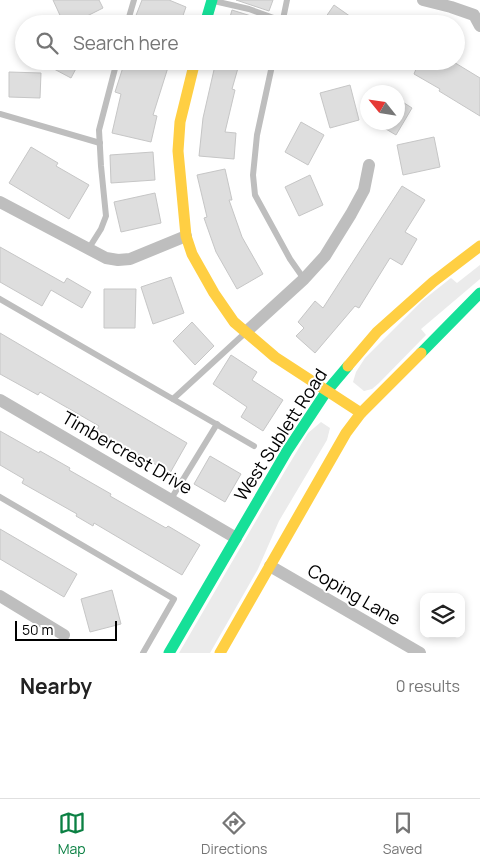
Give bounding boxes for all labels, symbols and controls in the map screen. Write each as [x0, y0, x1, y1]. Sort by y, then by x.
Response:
search box [15, 15, 465, 70]
icon: search [33, 29, 61, 57]
text: Search here [73, 30, 179, 56]
north arrow [360, 85, 405, 130]
street label: West Sublett Road [228, 364, 332, 505]
street label: Timbercrest Drive [58, 405, 197, 499]
street label: Coping Lane [304, 558, 405, 630]
map controls [420, 593, 465, 638]
button: layers [420, 593, 465, 638]
scale bar [15, 618, 118, 641]
text: 50 m [22, 620, 53, 639]
text: Nearby [20, 672, 92, 700]
text: 0 results [396, 675, 460, 697]
tab: Map [58, 809, 86, 858]
tab: Directions [201, 809, 267, 858]
tab: Saved [383, 809, 422, 858]

